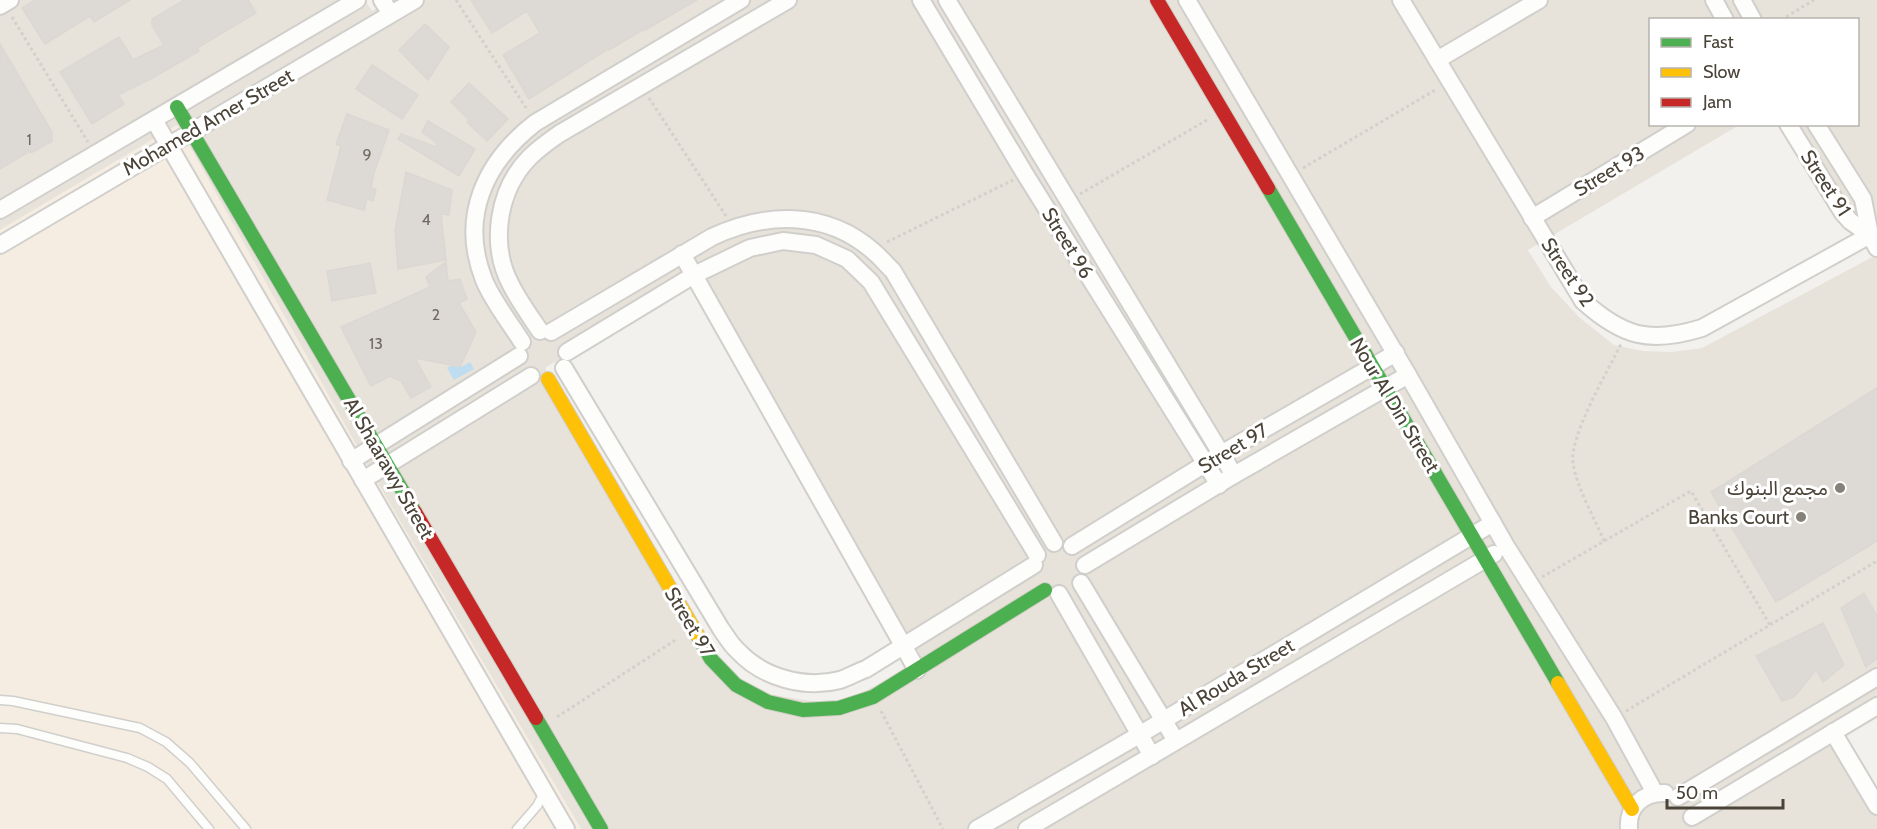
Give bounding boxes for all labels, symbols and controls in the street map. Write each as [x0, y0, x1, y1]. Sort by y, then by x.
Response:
legend [1649, 18, 1859, 126]
text: Fast [1703, 31, 1734, 53]
text: Slow [1703, 61, 1740, 83]
street label: Mohamed Amer Street [118, 63, 298, 181]
text: Jam [1702, 91, 1732, 113]
house number: 1 [26, 130, 32, 149]
street label: Street 93 [1569, 141, 1649, 201]
house number: 9 [362, 145, 372, 164]
street label: Street 91 [1796, 146, 1856, 220]
street label: Street 96 [1037, 203, 1099, 283]
house number: 4 [421, 210, 431, 229]
street label: Street 92 [1536, 233, 1600, 311]
house number: 2 [432, 305, 440, 324]
street label: Nour Al Din Street [1345, 333, 1445, 477]
house number: 13 [369, 334, 383, 353]
street label: Al Shaarawy Street [339, 393, 439, 543]
street label: Street 97 [1194, 418, 1272, 478]
place label: مجمع البنوك [1727, 476, 1828, 503]
marker: مجمع البنوك [1833, 481, 1847, 495]
place label: Banks Court [1688, 505, 1789, 529]
marker: Banks Court [1794, 510, 1808, 524]
street label: Street 97 [660, 583, 720, 661]
street label: Al Rouda Street [1174, 633, 1299, 721]
scale bar [1667, 772, 1782, 810]
text: 50 m [1676, 782, 1718, 804]

